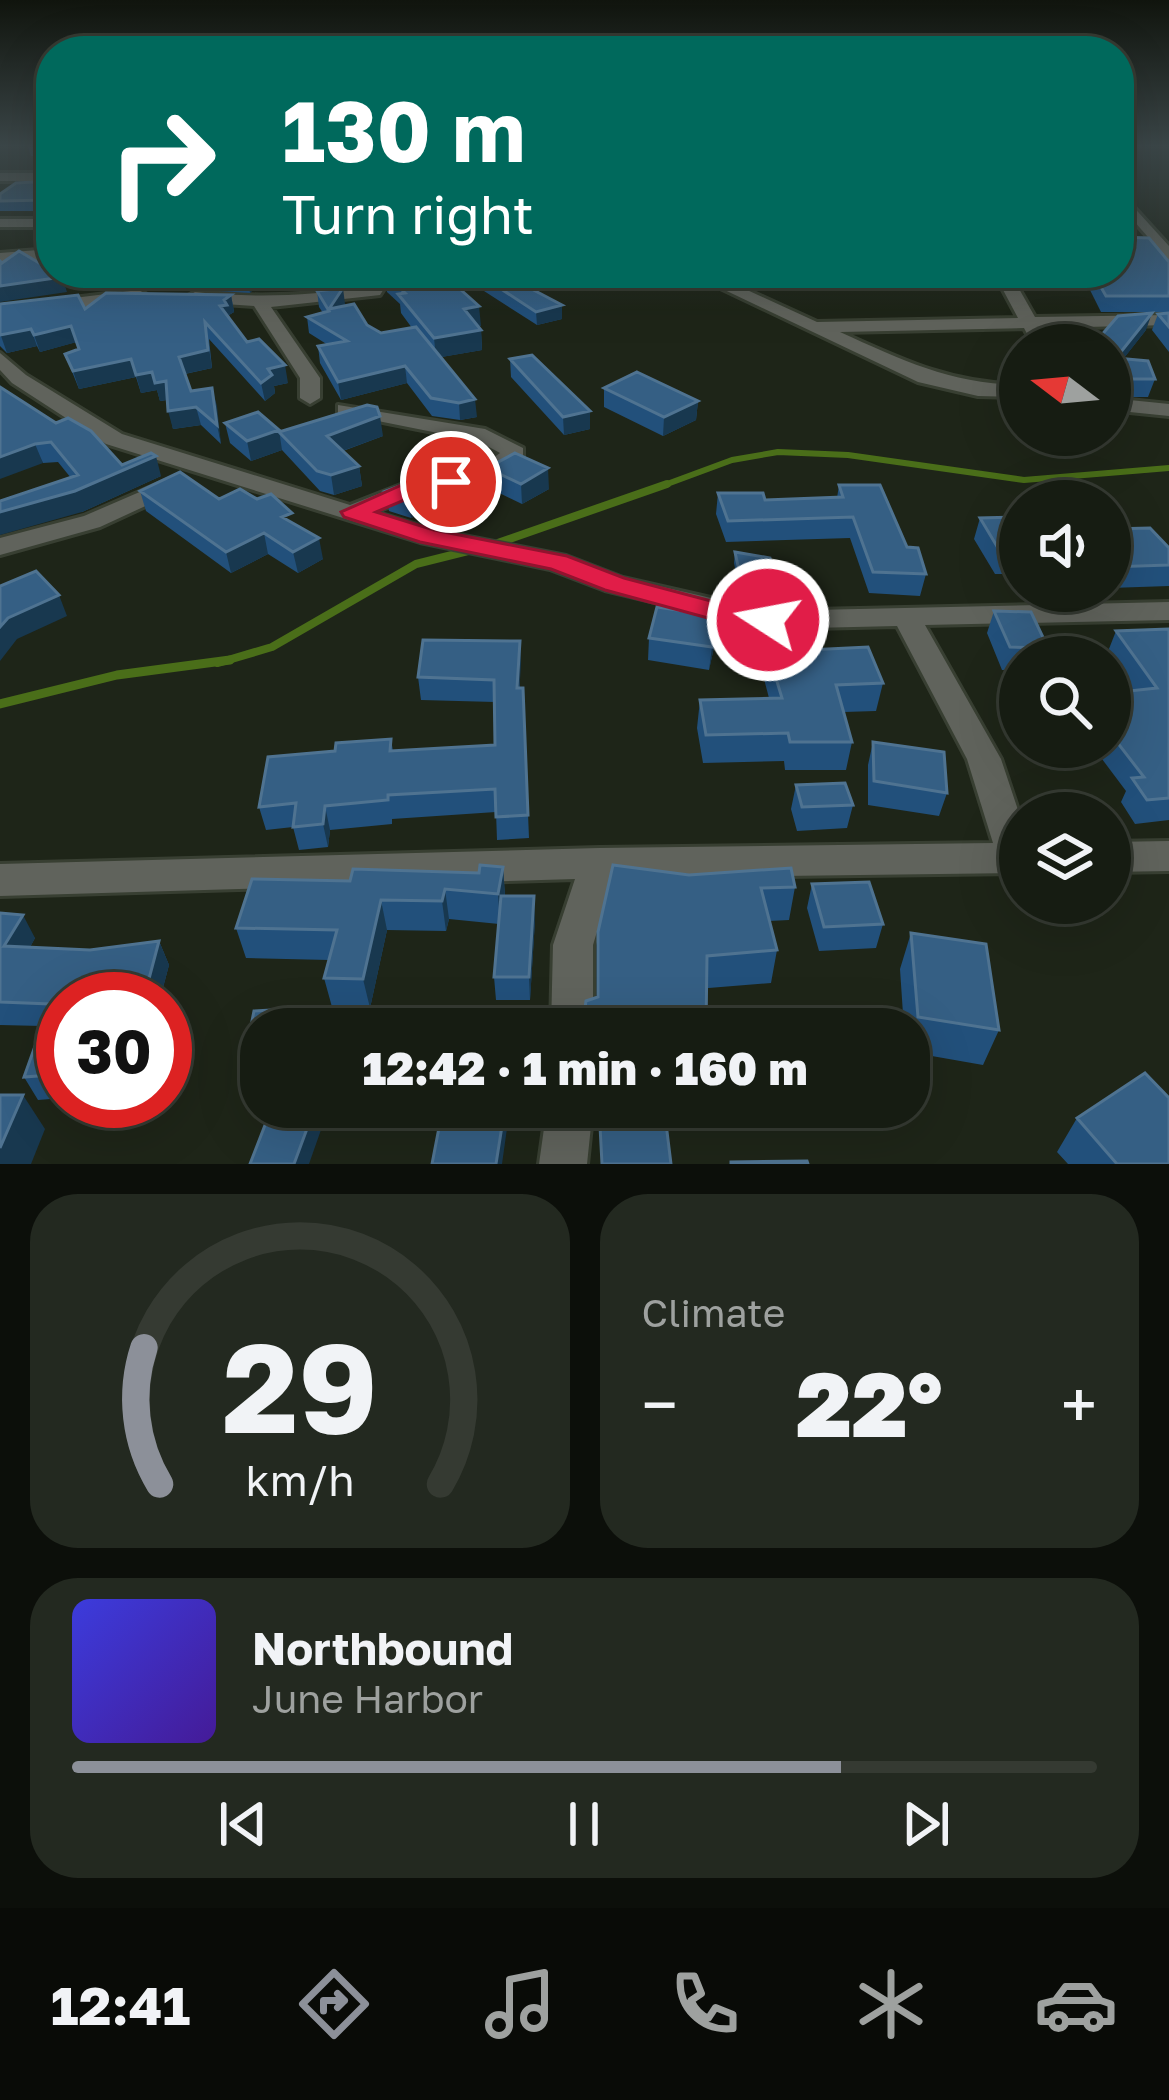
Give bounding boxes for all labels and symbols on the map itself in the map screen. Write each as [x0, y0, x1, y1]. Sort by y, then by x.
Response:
north arrow [999, 324, 1131, 456]
pin [400, 431, 502, 533]
position arrow [705, 557, 831, 683]
speed limit sign: 30 [36, 972, 192, 1128]

